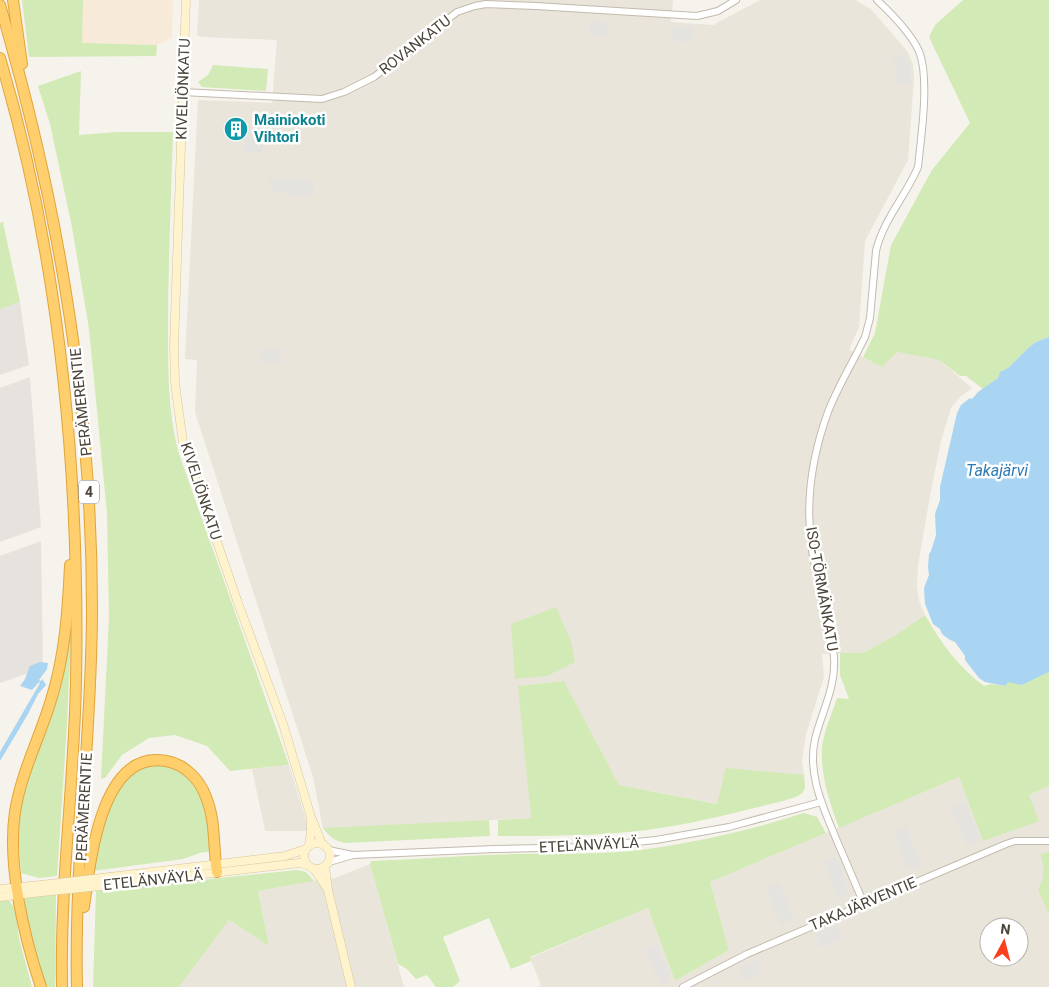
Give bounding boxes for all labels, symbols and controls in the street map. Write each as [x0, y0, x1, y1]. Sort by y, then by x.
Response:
street label: ROVANKATU [376, 11, 454, 79]
street label: KIVELIÖNKATU [172, 38, 194, 140]
place label: Mainiokoti Vihtori [254, 111, 326, 146]
building icon: Mainiokoti Vihtori [223, 116, 249, 142]
street label: PERÄMERENTIE [66, 347, 96, 457]
street label: KIVELIÖNKATU [177, 440, 225, 542]
water label: Takajärvi [966, 461, 1028, 480]
road number: 4 [79, 481, 99, 504]
street label: ISO-TÖRMÄNKATU [802, 525, 842, 653]
street label: PERÄMERENTIE [72, 752, 96, 862]
street label: ETELÄNVÄYLÄ [539, 833, 640, 857]
street label: ETELÄNVÄYLÄ [102, 866, 204, 894]
street label: TAKAJÄRVENTIE [807, 873, 920, 935]
north arrow [979, 917, 1029, 967]
text: N [1000, 921, 1011, 938]

